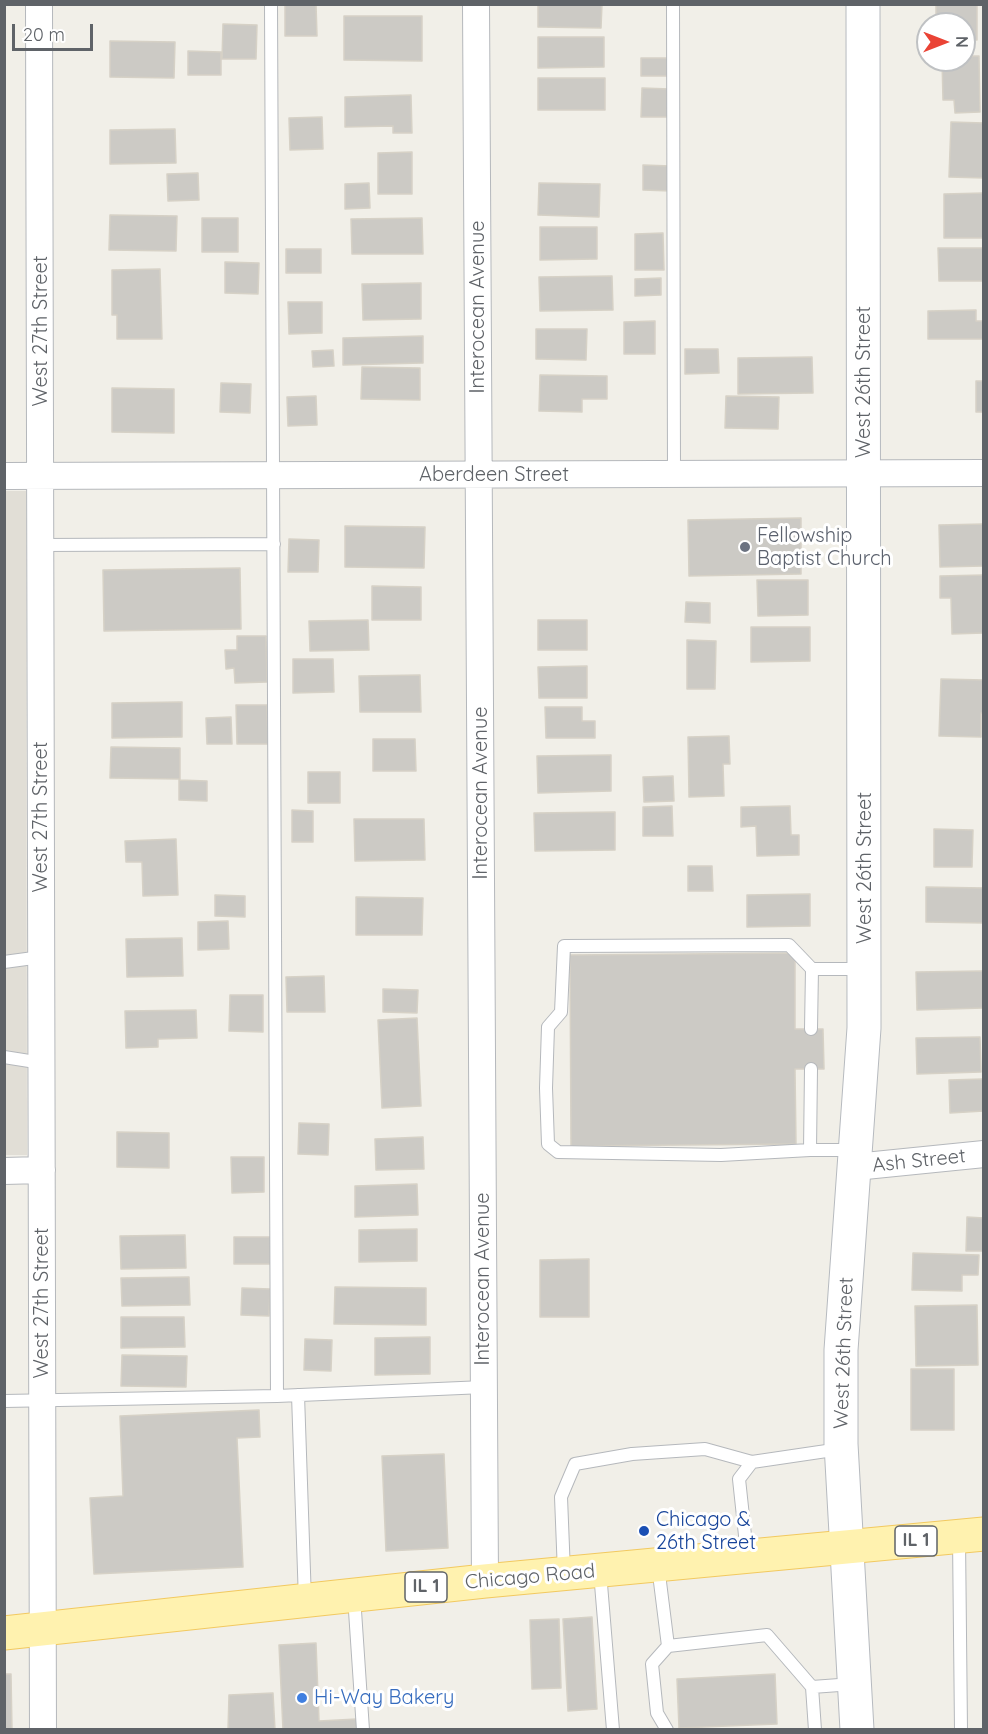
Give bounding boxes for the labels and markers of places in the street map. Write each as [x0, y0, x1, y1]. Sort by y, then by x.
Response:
place label: Fellowship Baptist Church [757, 524, 892, 571]
marker: Fellowship Baptist Church [738, 540, 752, 554]
place label: Chicago & 26th Street [656, 1508, 756, 1555]
marker: Chicago & 26th Street [637, 1524, 651, 1538]
place label: Hi-Way Bakery [314, 1686, 454, 1710]
marker: Hi-Way Bakery [295, 1691, 309, 1705]

